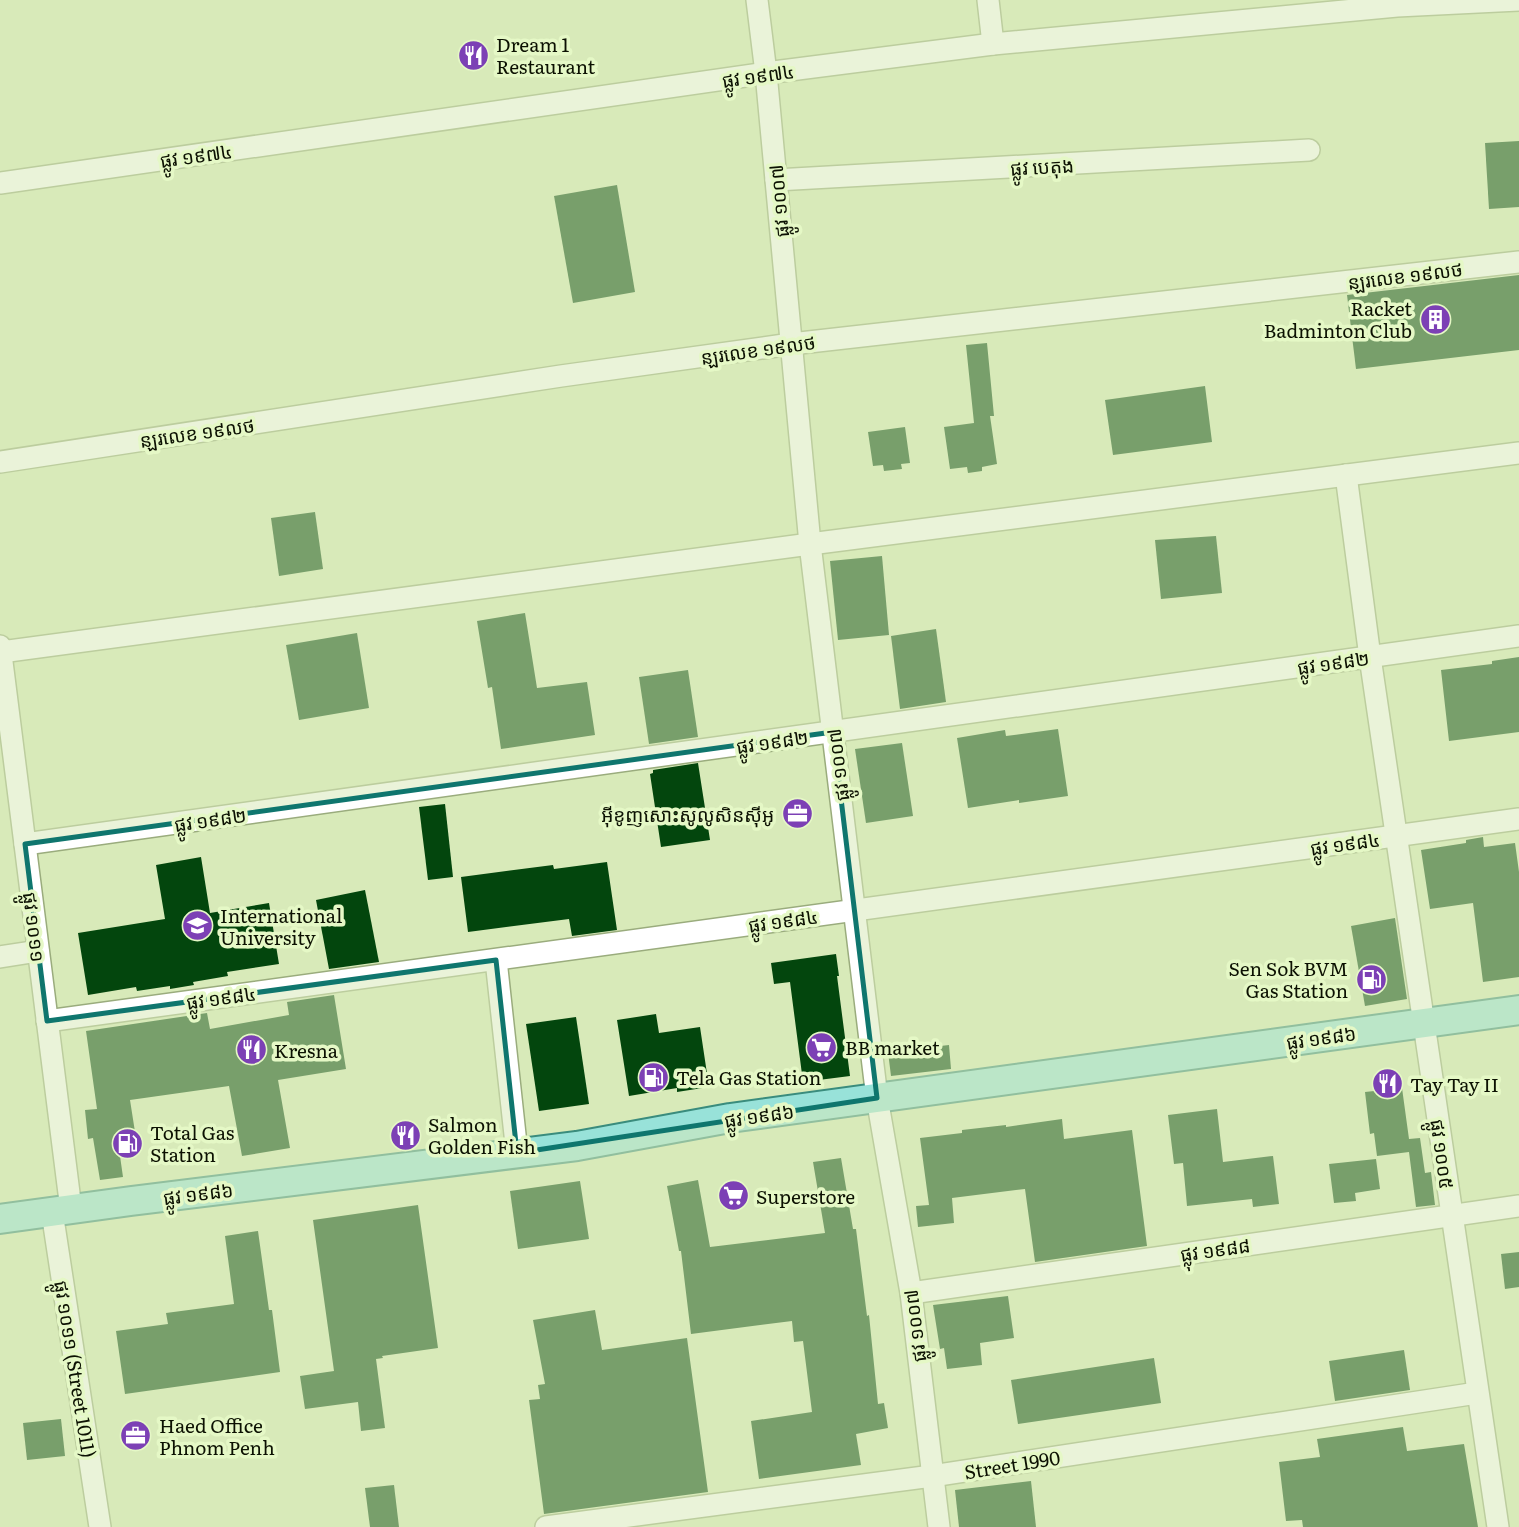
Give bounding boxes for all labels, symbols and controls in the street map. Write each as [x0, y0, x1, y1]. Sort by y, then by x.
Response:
place label: Dream 1 Restaurant [496, 30, 596, 80]
restaurant icon: Dream 1 Restaurant [456, 38, 490, 72]
street label: ផ្លូវ ១៩៧៤ [720, 56, 797, 99]
street label: ផ្លូវ ១៩៧៤ [158, 136, 235, 179]
street label: ផ្លូវ បេតុង [1009, 150, 1075, 186]
street label: ផ្លូវ ១០០៧ [761, 163, 800, 239]
street label: ន្ឡរលេខ ១៩លថ [1346, 254, 1464, 296]
place label: Racket Badminton Club [1264, 294, 1412, 344]
building icon: Racket Badminton Club [1418, 302, 1452, 336]
street label: ន្ឡរលេខ ១៩លថ [699, 327, 817, 371]
street label: ន្ឡរលេខ ១៩លថ [138, 410, 256, 454]
street label: ផ្លូវ ១៩៨២ [1295, 643, 1372, 685]
street label: ផ្លូវ ១៩៨២ [734, 722, 811, 764]
street label: ផ្លូវ ១០០៧ [819, 726, 860, 803]
office icon: អ៊ីខូញសោះសូលូសិនស៊ីអូ [780, 797, 814, 831]
street label: ផ្លូវ ១៩៨២ [172, 800, 249, 842]
place label: អ៊ីខូញសោះសូលូសិនស៊ីអូ [601, 800, 774, 828]
street label: ផ្លូវ ១៩៨៤ [1308, 824, 1382, 866]
street label: ផ្លូវ ១០១១ [12, 890, 53, 964]
place label: International University [220, 901, 342, 951]
street label: ផ្លូវ ១៩៨៤ [746, 901, 820, 943]
school or university icon: International University [180, 909, 214, 943]
place label: Sen Sok BVM Gas Station [1228, 954, 1348, 1004]
fuel station icon: Sen Sok BVM Gas Station [1354, 962, 1388, 996]
street label: ផ្លូវ ១៩៨៤ [184, 978, 258, 1020]
street label: ផ្លូវ ១៩៨៦ [1284, 1018, 1358, 1060]
supermarket icon: BB market [805, 1030, 839, 1064]
restaurant icon: Kresna [234, 1033, 268, 1067]
place label: BB market [845, 1033, 940, 1061]
place label: Kresna [274, 1036, 339, 1064]
fuel station icon: Tela Gas Station [636, 1060, 670, 1094]
place label: Tela Gas Station [676, 1063, 821, 1091]
restaurant icon: Tay Tay II [1370, 1067, 1404, 1101]
place label: Tay Tay II [1410, 1070, 1499, 1098]
street label: ផ្លូវ ១៩៨៦ [722, 1096, 796, 1138]
place label: Salmon Golden Fish [428, 1110, 536, 1160]
street label: ផ្លូវ ១០០៥ [1420, 1117, 1462, 1191]
place label: Total Gas Station [150, 1118, 235, 1168]
restaurant icon: Salmon Golden Fish [388, 1118, 422, 1152]
fuel station icon: Total Gas Station [110, 1126, 144, 1160]
street label: ផ្លូវ ១៩៨៦ [161, 1175, 235, 1216]
supermarket icon: Superstore [716, 1179, 750, 1213]
place label: Superstore [756, 1182, 855, 1210]
street label: ផ្លុវ ១៩៨៨ [1178, 1230, 1253, 1273]
street label: ផ្លូវ ១០១១ (Street 1011) [44, 1278, 104, 1460]
street label: ផ្លូវ ១០០៧ [896, 1287, 937, 1364]
place label: Haed Office Phnom Penh [159, 1411, 275, 1461]
office icon: Haed Office Phnom Penh [119, 1419, 153, 1453]
street label: Street 1990 [962, 1443, 1062, 1485]

